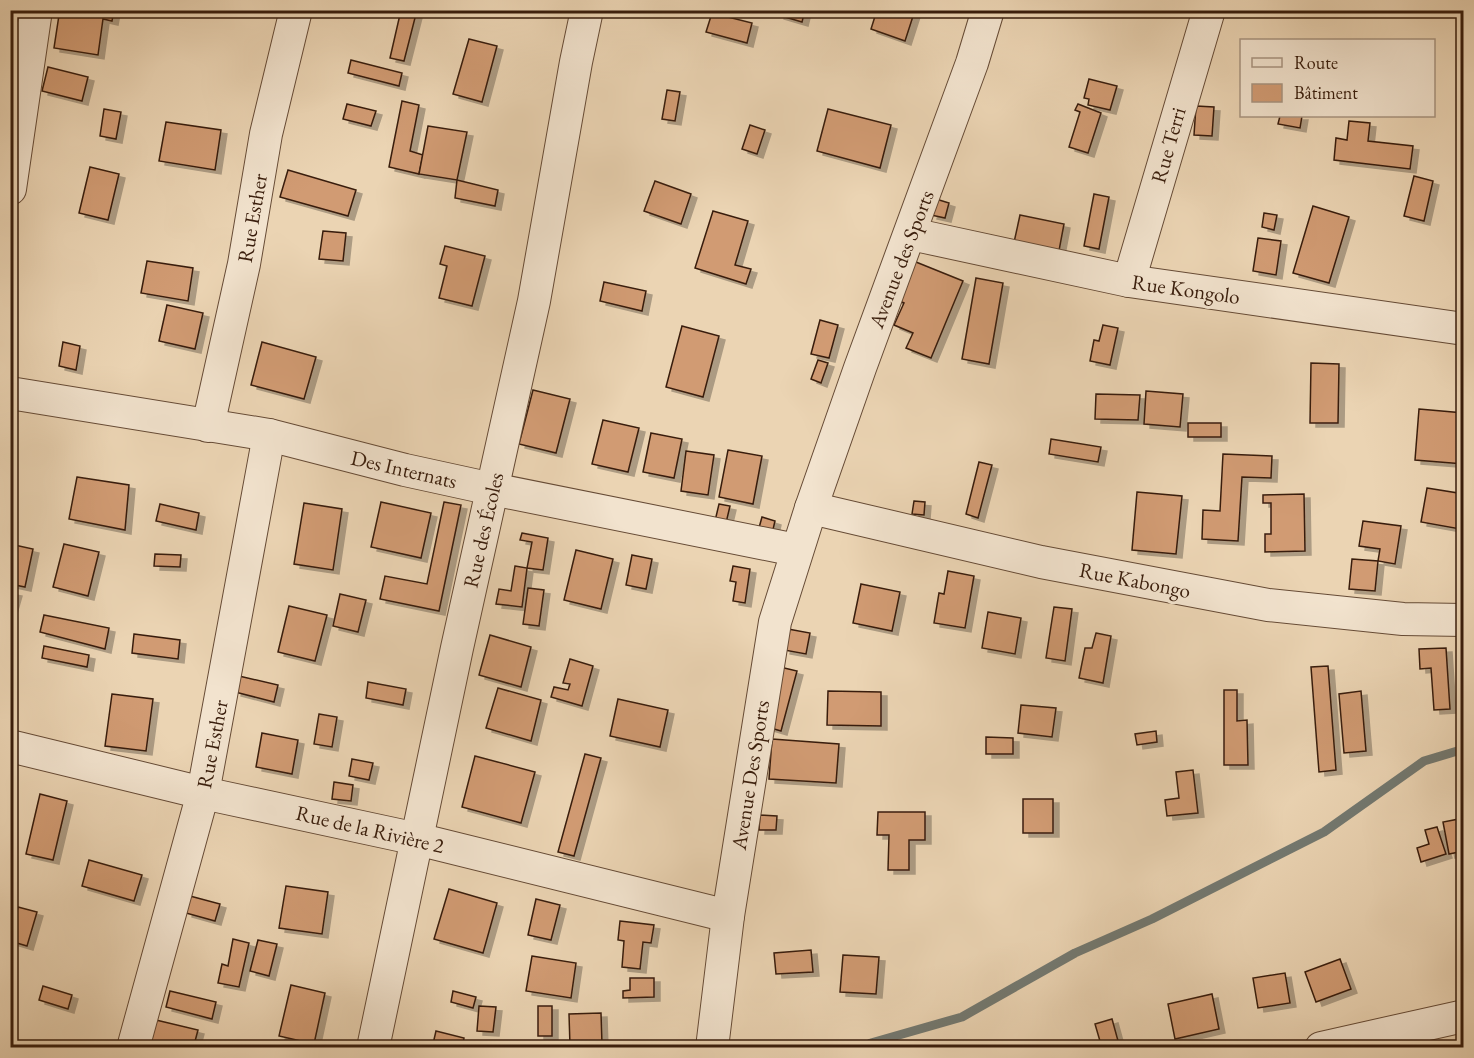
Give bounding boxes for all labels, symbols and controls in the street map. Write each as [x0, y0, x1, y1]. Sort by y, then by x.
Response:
legend [1240, 39, 1435, 117]
text: Route [1294, 51, 1338, 74]
text: Bâtiment [1294, 81, 1358, 104]
street label: Rue Terri [1144, 104, 1192, 186]
street label: Rue Esther [231, 172, 273, 264]
street label: Avenue des Sports [862, 186, 940, 333]
street label: Rue Kongolo [1130, 268, 1242, 310]
street label: Des Internats [348, 444, 460, 494]
street label: Rue des Écoles [457, 469, 509, 590]
street label: Rue Kabongo [1077, 556, 1193, 604]
street label: Rue Esther [190, 697, 234, 791]
street label: Avenue Des Sports [725, 698, 775, 853]
street label: Rue de la Rivière 2 [293, 799, 447, 859]

